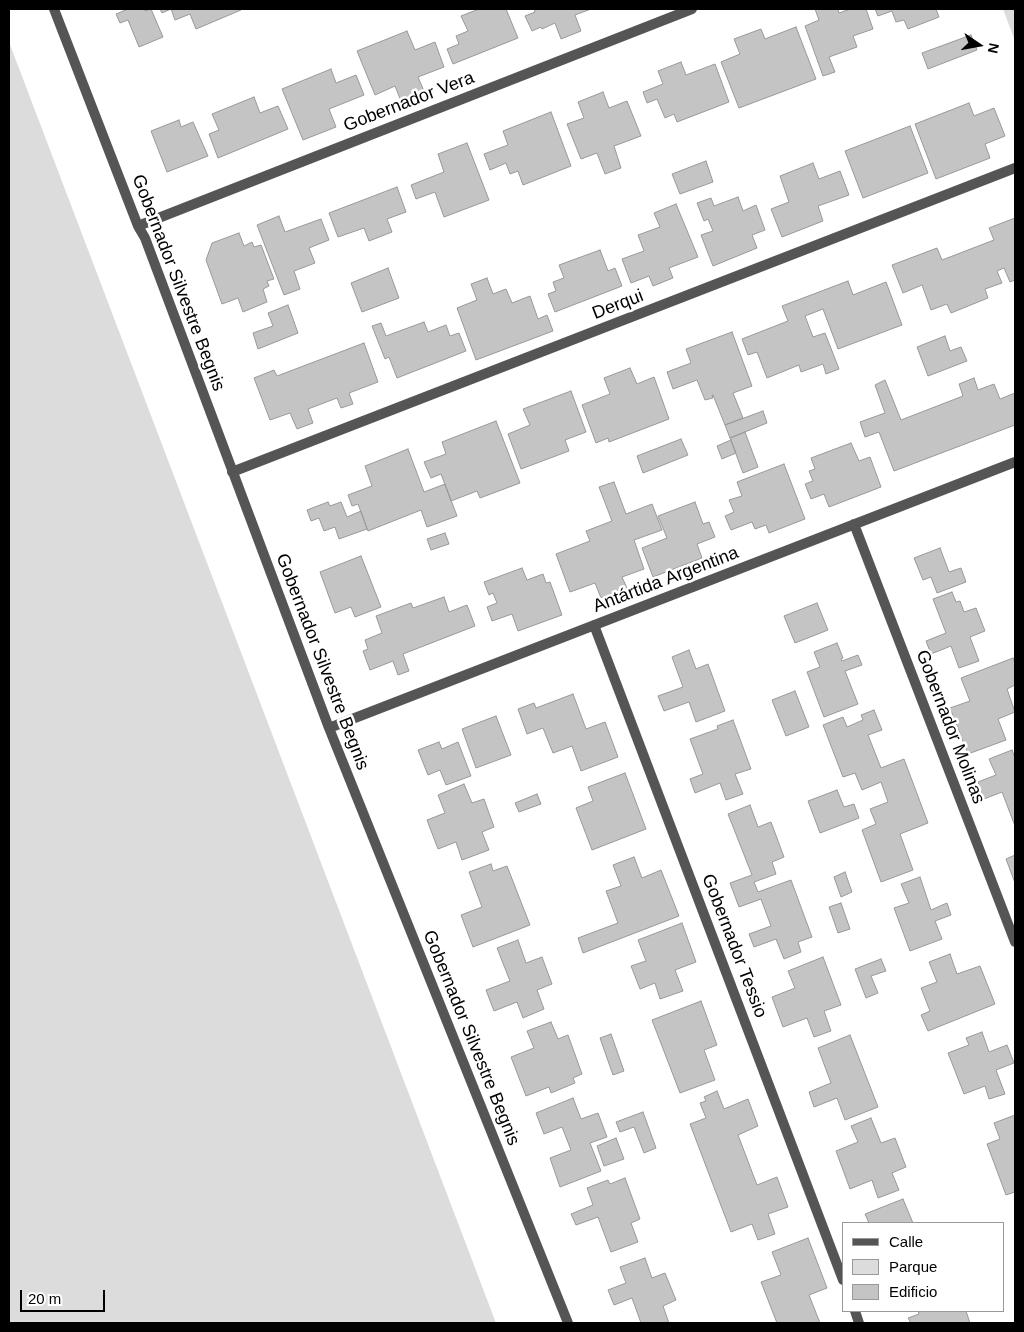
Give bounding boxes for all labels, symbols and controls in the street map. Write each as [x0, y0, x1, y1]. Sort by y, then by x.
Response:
north arrow [954, 20, 1004, 70]
text: N [985, 42, 1003, 55]
street label: Gobernador Vera [341, 67, 477, 137]
street label: Gobernador Silvestre Begnis [127, 172, 229, 394]
street label: Derqui [589, 285, 647, 325]
street label: Antártida Argentina [590, 542, 742, 618]
street label: Gobernador Silvestre Begnis [271, 551, 373, 773]
street label: Gobernador Molinas [911, 647, 989, 807]
street label: Gobernador Tessio [697, 871, 771, 1021]
street label: Gobernador Silvestre Begnis [418, 927, 524, 1149]
legend [842, 1222, 1004, 1312]
text: Calle [889, 1233, 923, 1250]
text: Parque [889, 1258, 937, 1275]
scale bar [22, 1280, 108, 1312]
text: Edificio [889, 1283, 937, 1300]
text: 20 m [28, 1290, 61, 1307]

